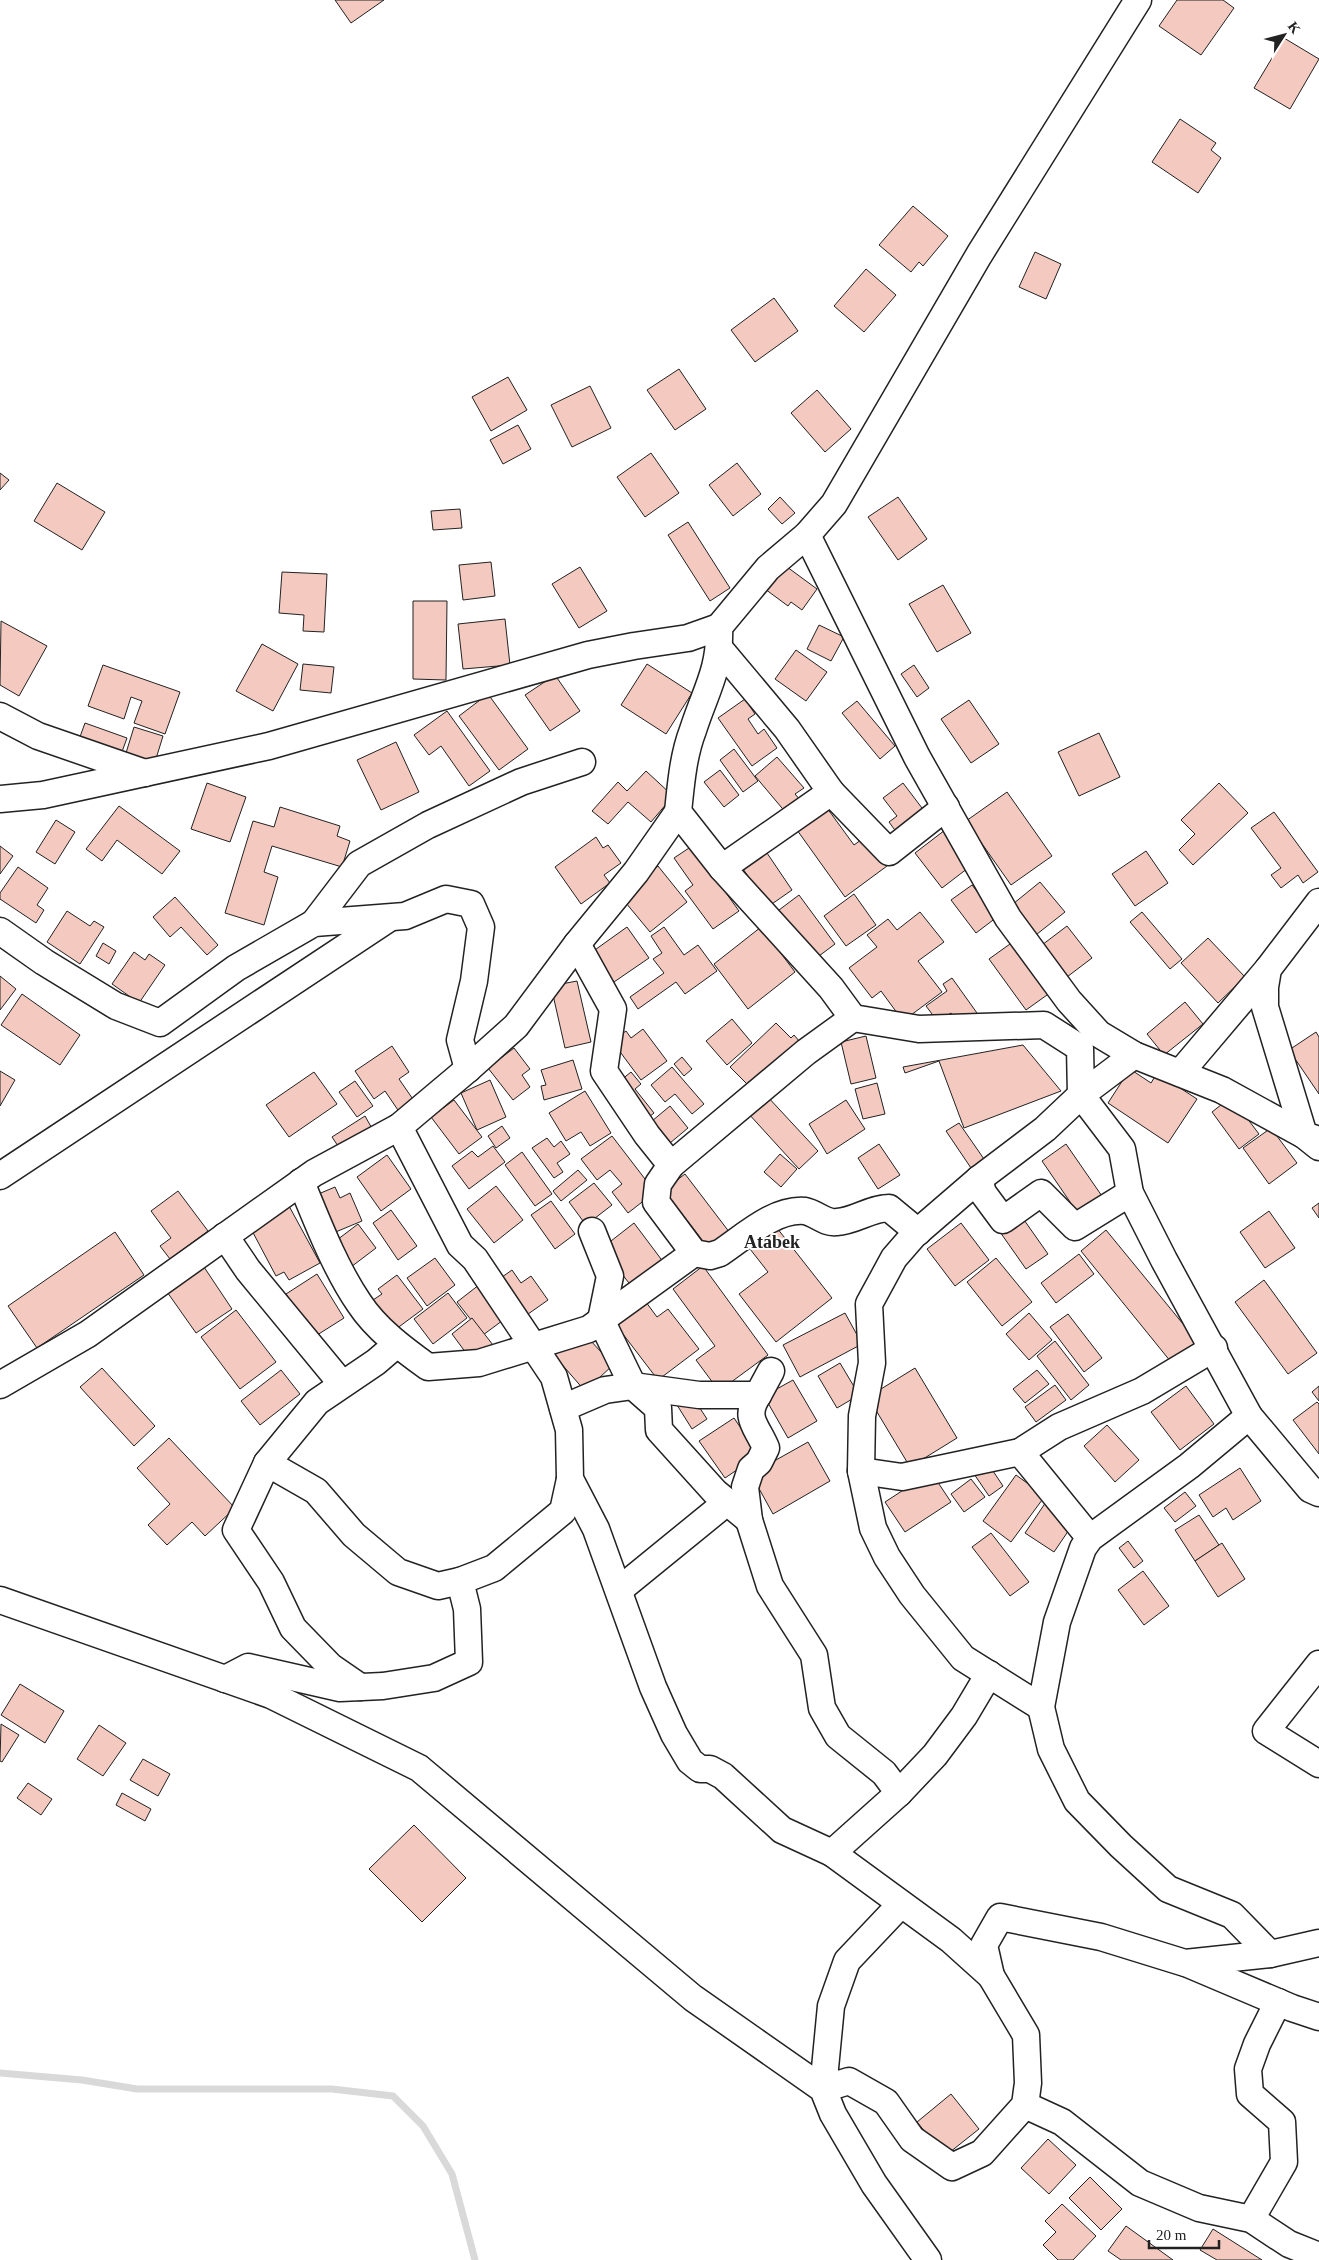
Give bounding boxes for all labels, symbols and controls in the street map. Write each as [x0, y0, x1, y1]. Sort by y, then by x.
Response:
north arrow [1259, 10, 1309, 60]
text: K [1285, 19, 1303, 37]
district label: Atabek [744, 1232, 800, 1252]
scale bar [1149, 2218, 1219, 2250]
text: 20 m [1156, 2227, 1187, 2243]

